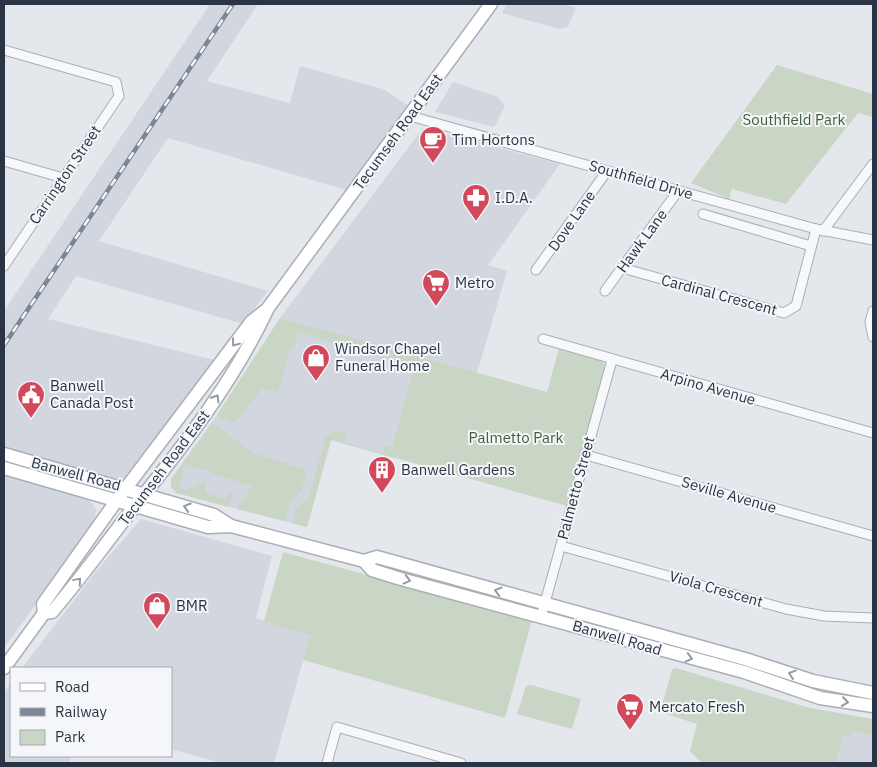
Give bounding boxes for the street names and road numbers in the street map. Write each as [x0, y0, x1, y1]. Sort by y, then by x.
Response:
street label: Tecumseh Road East [349, 70, 446, 194]
street label: Carrington Street [24, 122, 105, 228]
street label: Southfield Drive [587, 156, 695, 203]
street label: Dove Lane [544, 187, 599, 255]
street label: Hawk Lane [612, 205, 671, 276]
street label: Cardinal Crescent [659, 270, 779, 319]
street label: Arpino Avenue [658, 364, 758, 409]
street label: Tecumseh Road East [114, 406, 213, 529]
street label: Palmetto Street [553, 434, 598, 541]
street label: Banwell Road [29, 452, 123, 495]
street label: Seville Avenue [679, 472, 779, 517]
street label: Viola Crescent [667, 566, 765, 611]
street label: Banwell Road [570, 616, 664, 659]

